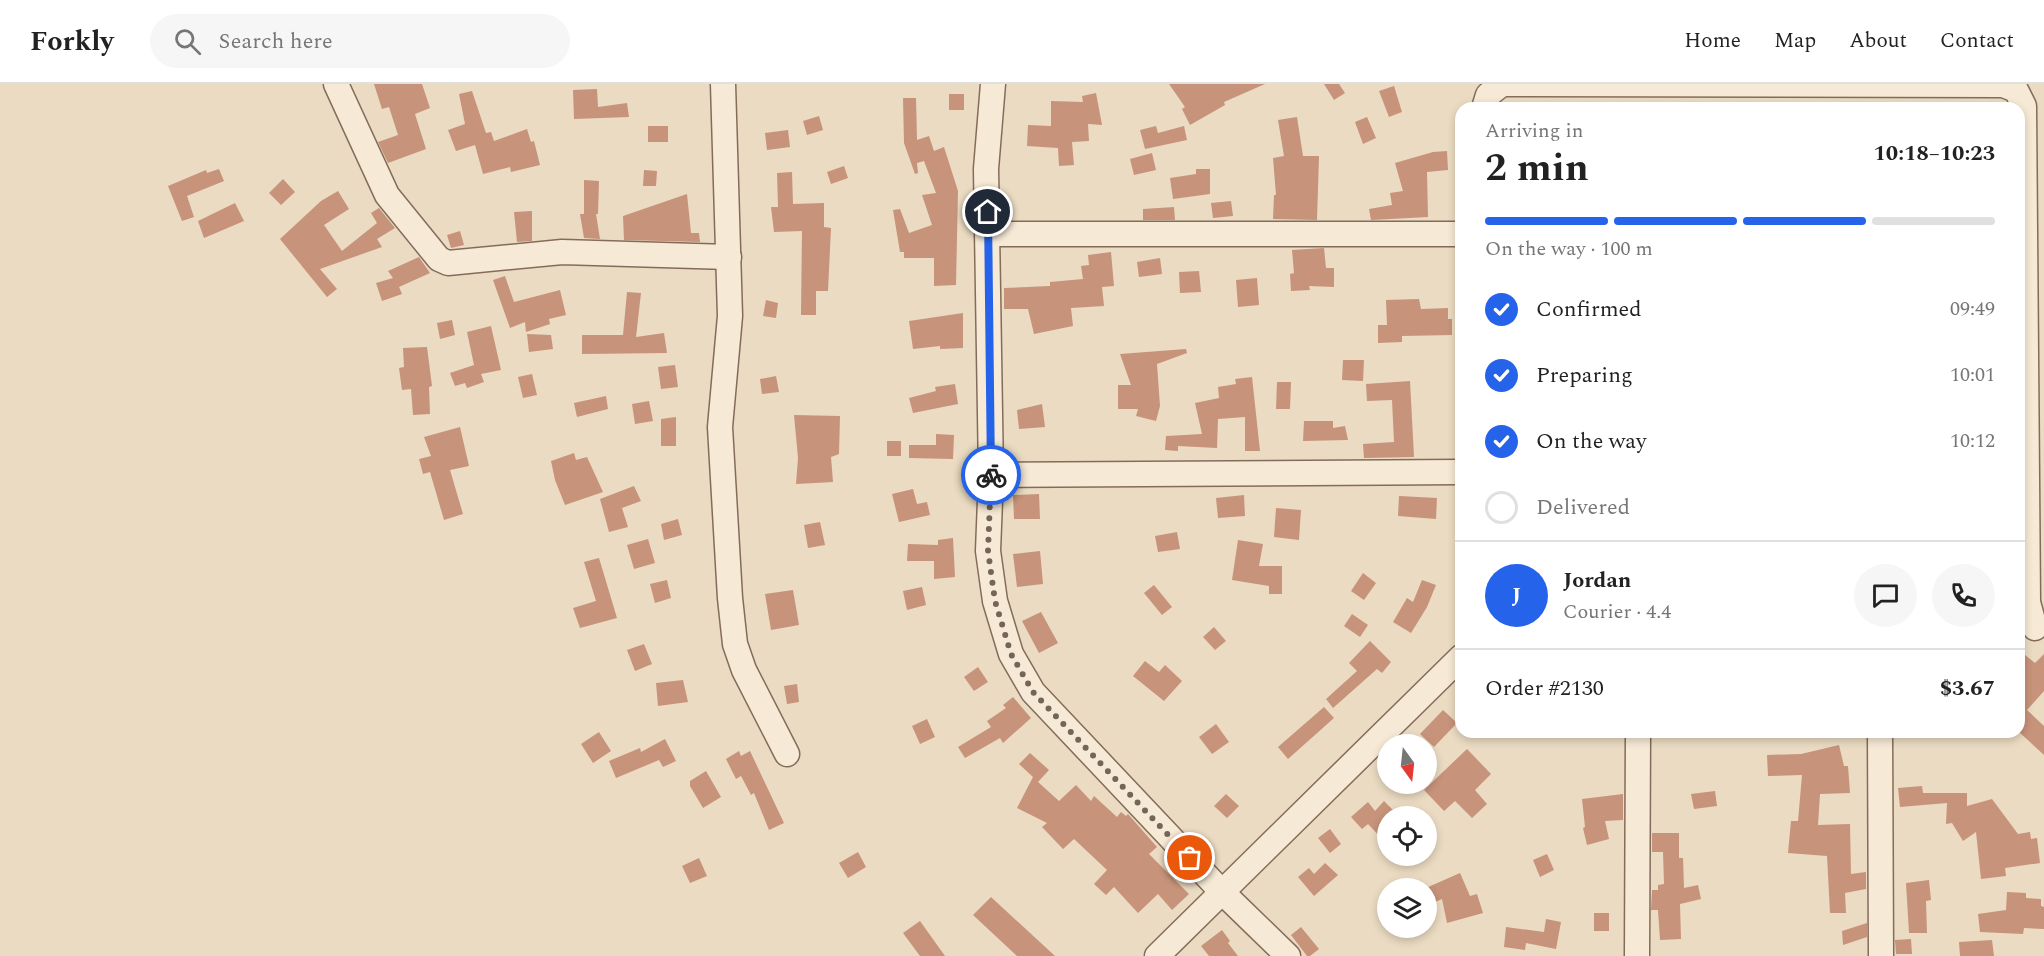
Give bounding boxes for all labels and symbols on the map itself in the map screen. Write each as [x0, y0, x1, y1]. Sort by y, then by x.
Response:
pin [962, 186, 1013, 237]
courier [961, 445, 1021, 505]
north arrow [1377, 734, 1437, 794]
pin [1164, 832, 1215, 883]

